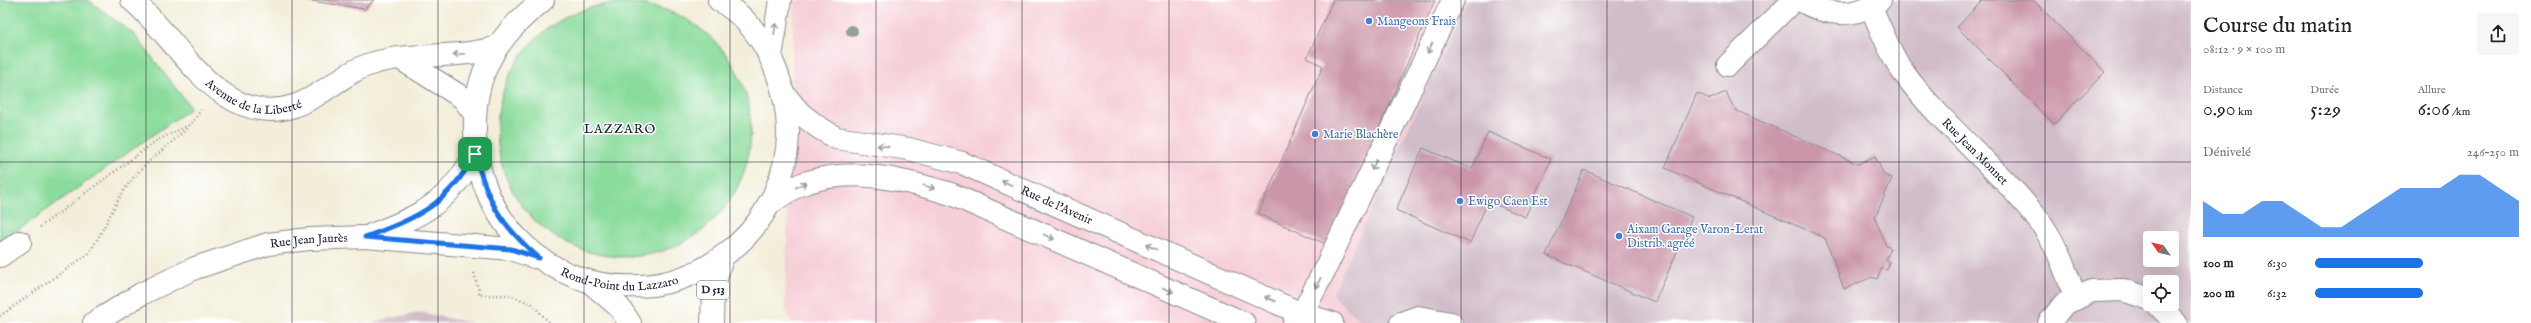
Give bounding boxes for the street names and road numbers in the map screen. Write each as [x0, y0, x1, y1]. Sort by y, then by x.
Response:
street label: Avenue de la Liberté [202, 75, 304, 118]
street label: Rue Jean Monnet [1939, 115, 2012, 188]
street label: Rue de l'Avenir [1019, 183, 1095, 228]
street label: Rue Jean Jaurès [269, 230, 348, 251]
street label: Rond-Point du Lazzaro [558, 264, 681, 294]
road number: D 513 [697, 281, 729, 299]

